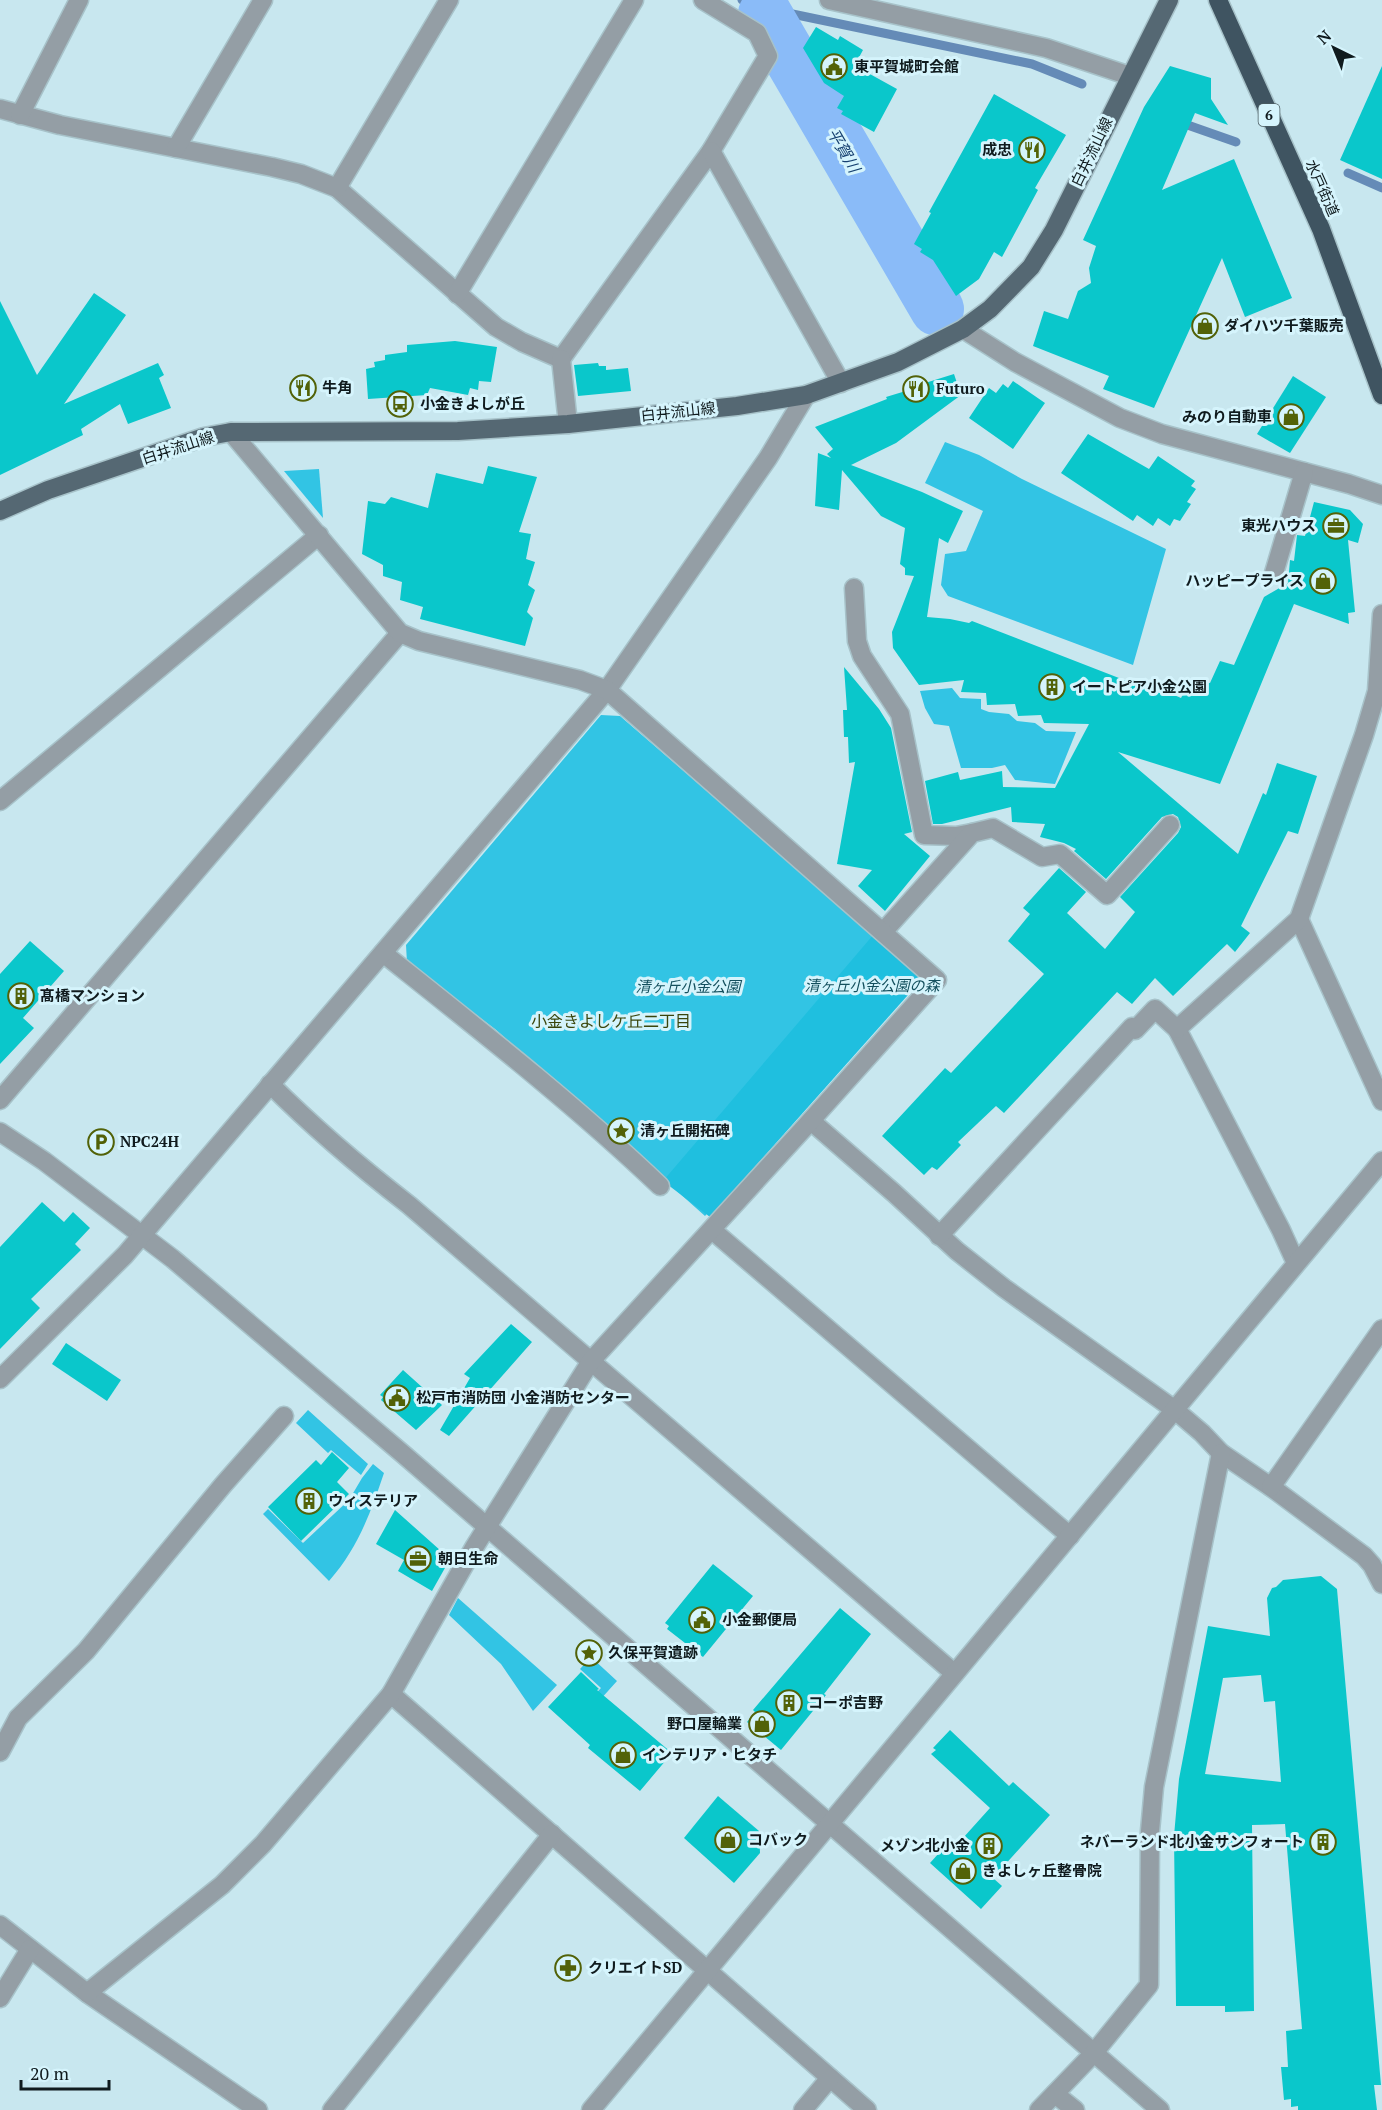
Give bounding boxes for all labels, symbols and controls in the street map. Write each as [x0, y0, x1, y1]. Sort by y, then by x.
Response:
north arrow [1304, 18, 1364, 78]
text: N [1312, 25, 1336, 49]
public building icon: 東平賀城町会館 [819, 52, 849, 82]
place label: 東平賀城町会館 [854, 56, 959, 76]
road number: 6 [1258, 104, 1280, 126]
street label: 白井流山線 [1066, 113, 1117, 190]
water label: 平賀川 [822, 124, 867, 178]
restaurant icon: 成忠 [1017, 135, 1047, 165]
place label: 成忠 [982, 139, 1012, 159]
street label: 水戸街道 [1302, 156, 1344, 219]
shop icon: ダイハツ千葉販売 [1190, 311, 1220, 341]
place label: ダイハツ千葉販売 [1224, 315, 1344, 335]
restaurant icon: 牛角 [288, 373, 318, 403]
restaurant icon: Futuro [901, 374, 931, 404]
place label: 牛角 [322, 377, 352, 397]
place label: Futuro [936, 378, 985, 398]
bus stop icon: 小金きよしが丘 [385, 389, 415, 419]
place label: 小金きよしが丘 [420, 393, 525, 413]
street label: 白井流山線 [640, 397, 716, 425]
shop icon: みのり自動車 [1276, 402, 1306, 432]
place label: みのり自動車 [1182, 406, 1272, 426]
street label: 白井流山線 [139, 426, 216, 468]
office icon: 東光ハウス [1321, 511, 1351, 541]
place label: 東光ハウス [1241, 515, 1316, 535]
shop icon: ハッピープライス [1308, 566, 1338, 596]
place label: ハッピープライス [1185, 570, 1304, 590]
building icon: イートピア小金公園 [1037, 672, 1067, 702]
place label: イートピア小金公園 [1072, 676, 1207, 696]
park label: 清ヶ丘小金公園の森 [804, 975, 941, 995]
park label: 清ヶ丘小金公園 [635, 976, 742, 996]
building icon: 髙橋マンション [6, 981, 36, 1011]
place label: 髙橋マンション [40, 985, 145, 1005]
district label: 小金きよしケ丘二丁目 [531, 1010, 691, 1032]
place icon: 清ヶ丘開拓碑 [606, 1116, 636, 1146]
place label: 清ヶ丘開拓碑 [640, 1120, 730, 1140]
parking icon: NPC24H [86, 1127, 116, 1157]
place label: NPC24H [120, 1131, 180, 1151]
public building icon: 松戸市消防団 小金消防センター [382, 1383, 412, 1413]
place label: 松戸市消防団 小金消防センター [416, 1387, 630, 1407]
building icon: ウィステリア [294, 1486, 324, 1516]
place label: ウィステリア [328, 1490, 418, 1510]
office icon: 朝日生命 [403, 1544, 433, 1574]
place label: 朝日生命 [438, 1548, 499, 1568]
public building icon: 小金郵便局 [687, 1605, 717, 1635]
place label: 小金郵便局 [722, 1609, 797, 1629]
place icon: 久保平賀遺跡 [574, 1638, 604, 1668]
place label: 久保平賀遺跡 [608, 1642, 698, 1662]
building icon: コーポ吉野 [774, 1688, 804, 1718]
place label: コーポ吉野 [808, 1692, 883, 1712]
shop icon: 野口屋輪業 [747, 1709, 777, 1739]
place label: 野口屋輪業 [667, 1713, 742, 1733]
shop icon: インテリア・ヒタチ [608, 1740, 638, 1770]
place label: インテリア・ヒタチ [642, 1744, 777, 1764]
shop icon: コバック [713, 1825, 743, 1855]
building icon: ネバーランド北小金サンフォート [1308, 1827, 1338, 1857]
place label: コバック [748, 1829, 808, 1849]
building icon: メゾン北小金 [974, 1831, 1004, 1861]
place label: ネバーランド北小金サンフォート [1079, 1831, 1304, 1851]
place label: メゾン北小金 [880, 1835, 970, 1855]
shop icon: きよしヶ丘整骨院 [948, 1856, 978, 1886]
place label: きよしヶ丘整骨院 [982, 1860, 1102, 1880]
pharmacy icon: クリエイトSD [553, 1953, 583, 1983]
place label: クリエイトSD [588, 1957, 682, 1977]
scale bar [21, 2053, 110, 2091]
text: 20 m [30, 2061, 70, 2085]

